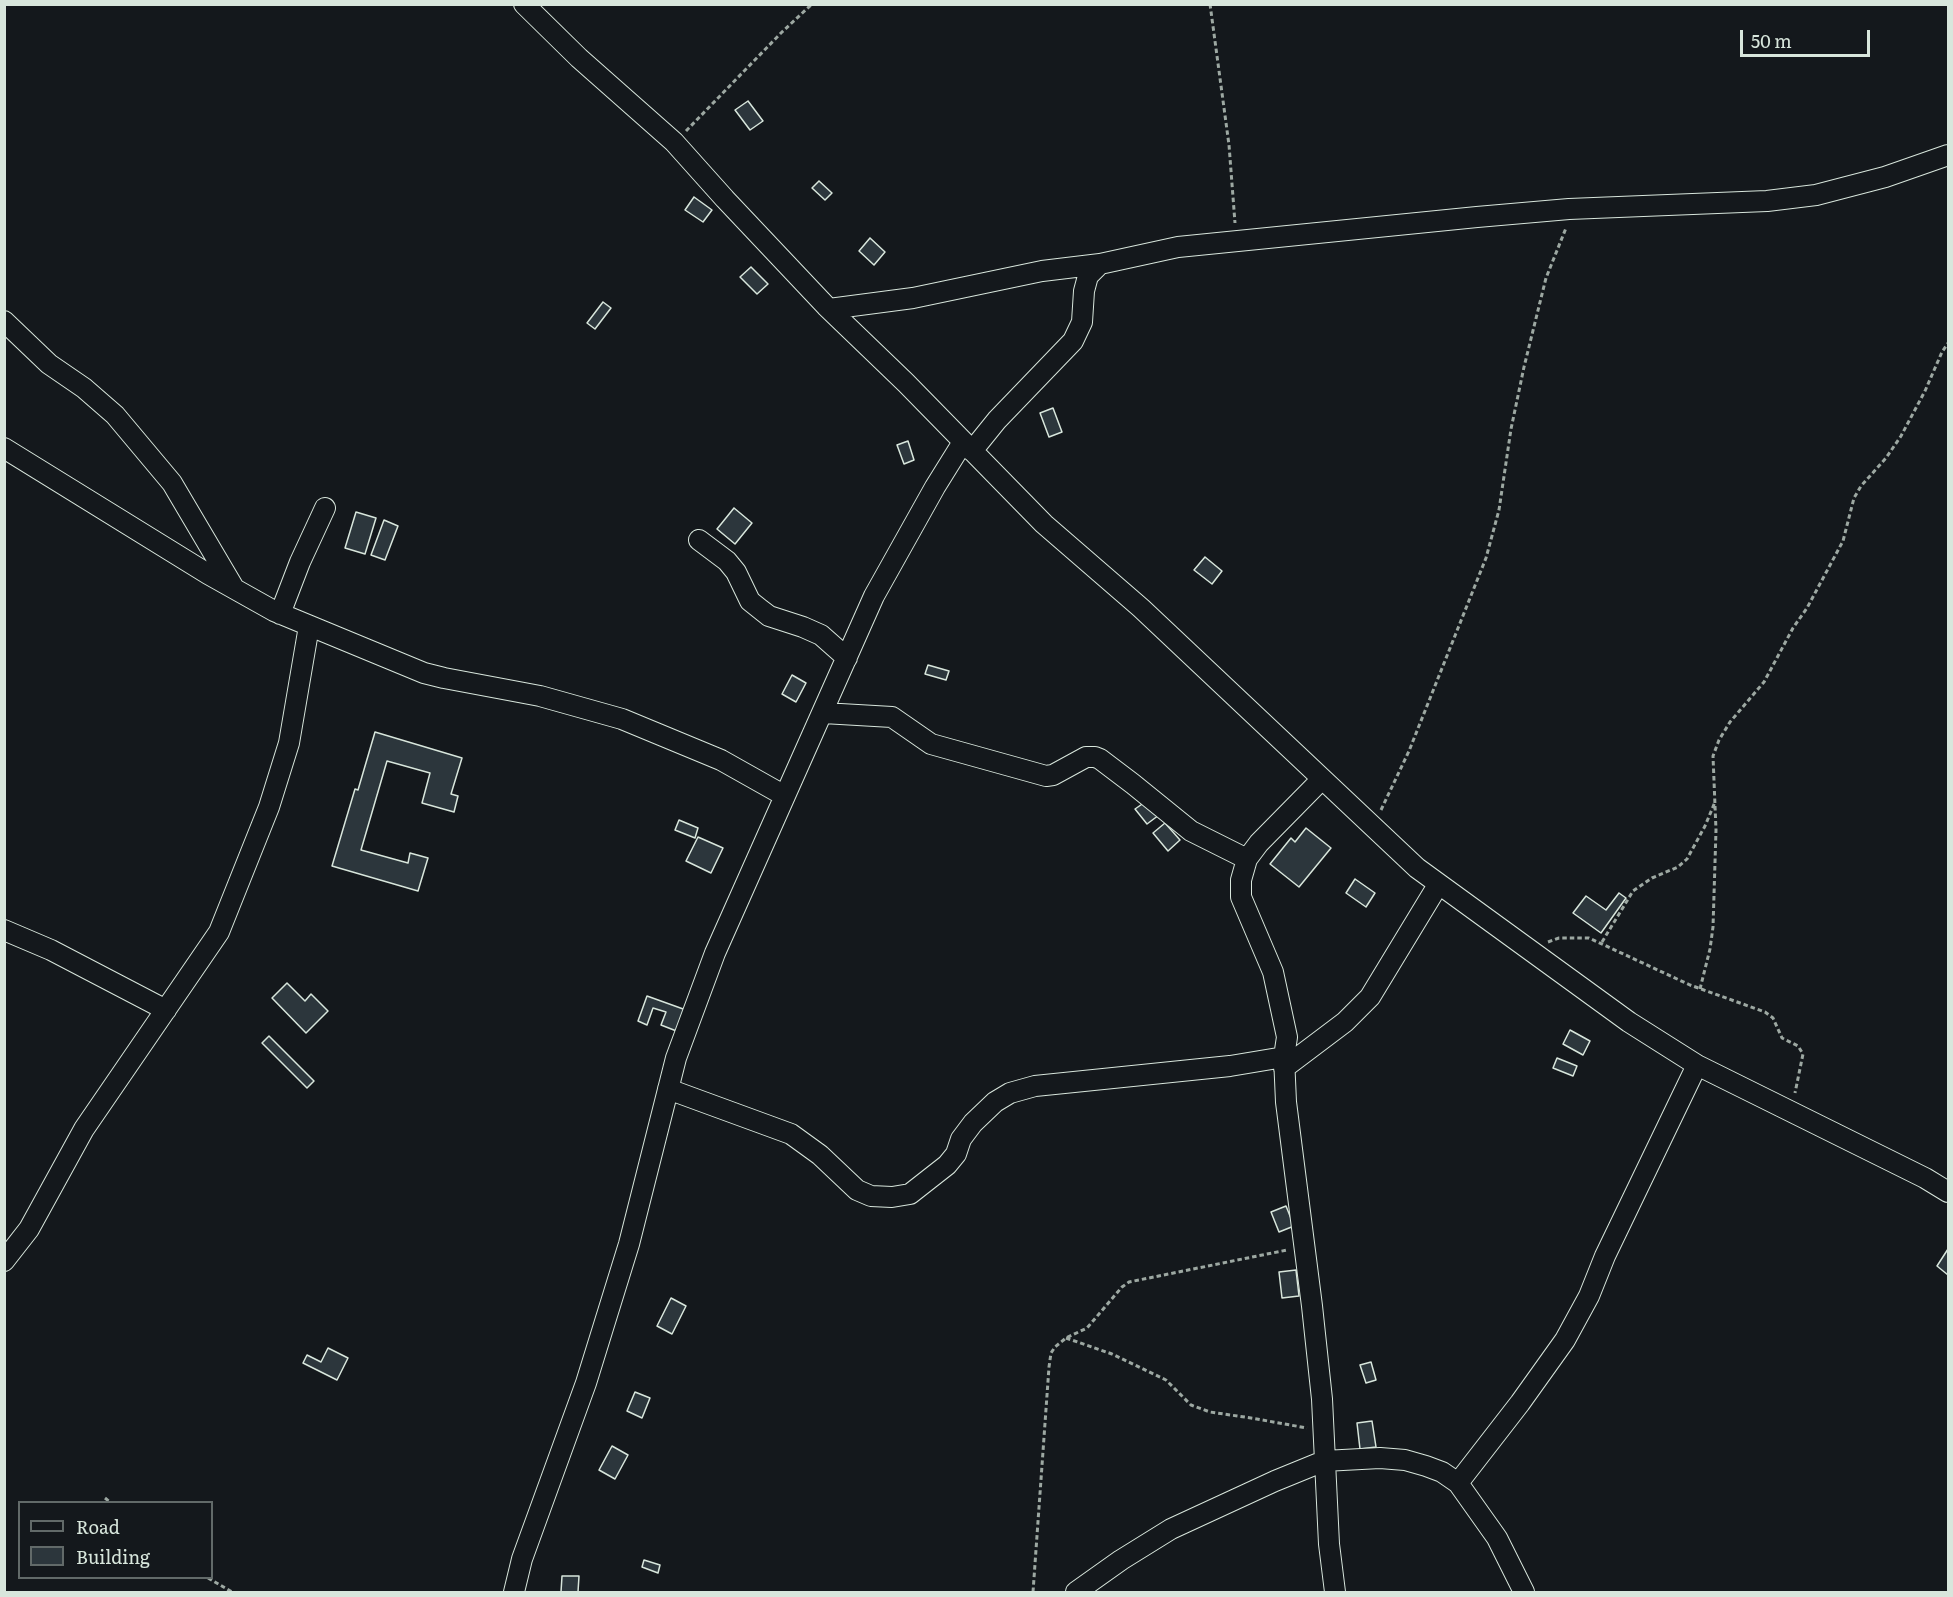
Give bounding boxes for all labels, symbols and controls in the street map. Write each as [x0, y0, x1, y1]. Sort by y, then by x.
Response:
scale bar [1743, 18, 1874, 56]
text: 50 m [1751, 27, 1792, 54]
legend [18, 1501, 213, 1579]
text: Road [76, 1513, 120, 1540]
text: Building [76, 1543, 150, 1570]

